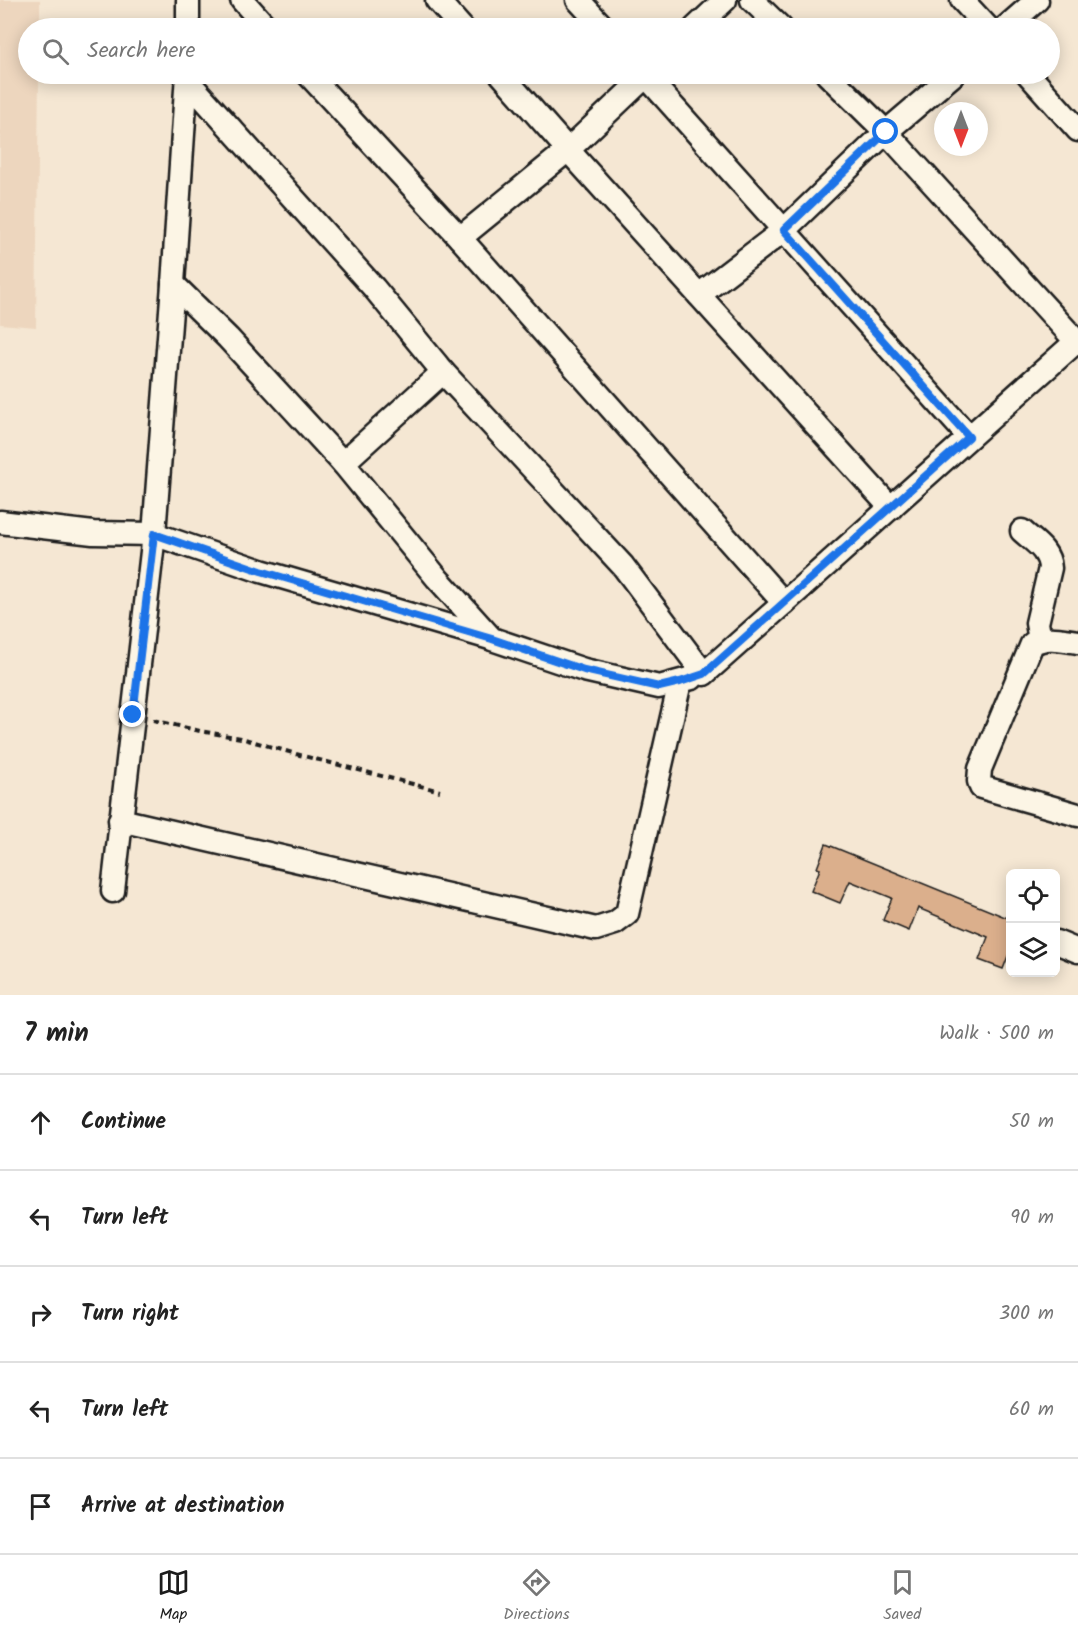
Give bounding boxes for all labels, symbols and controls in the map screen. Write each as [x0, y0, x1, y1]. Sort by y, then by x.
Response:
search box [18, 18, 1060, 84]
text: Search here [87, 34, 195, 69]
icon: search [39, 35, 72, 68]
north arrow [934, 102, 988, 156]
route start [872, 118, 898, 144]
route end [119, 701, 145, 727]
map controls [1006, 869, 1060, 977]
button: locate [1006, 869, 1060, 923]
button: layers [1006, 923, 1060, 977]
text: 7 min [24, 1013, 89, 1055]
text: Walk · 500 m [939, 1018, 1054, 1050]
text: Continue [81, 1105, 166, 1140]
icon: ahead [24, 1106, 57, 1139]
text: 50 m [1009, 1106, 1054, 1138]
text: Turn left [81, 1201, 168, 1236]
icon: left [24, 1202, 57, 1235]
text: 90 m [1010, 1202, 1054, 1234]
text: Turn right [81, 1297, 179, 1332]
icon: right [24, 1298, 57, 1331]
text: 300 m [999, 1298, 1054, 1330]
text: Turn left [81, 1393, 168, 1428]
icon: left [24, 1394, 57, 1427]
text: 60 m [1009, 1394, 1054, 1426]
text: Arrive at destination [81, 1489, 284, 1524]
icon: arrive [24, 1490, 57, 1523]
tab: Map [157, 1566, 190, 1627]
tab: Directions [503, 1566, 570, 1627]
tab: Saved [883, 1566, 921, 1627]

